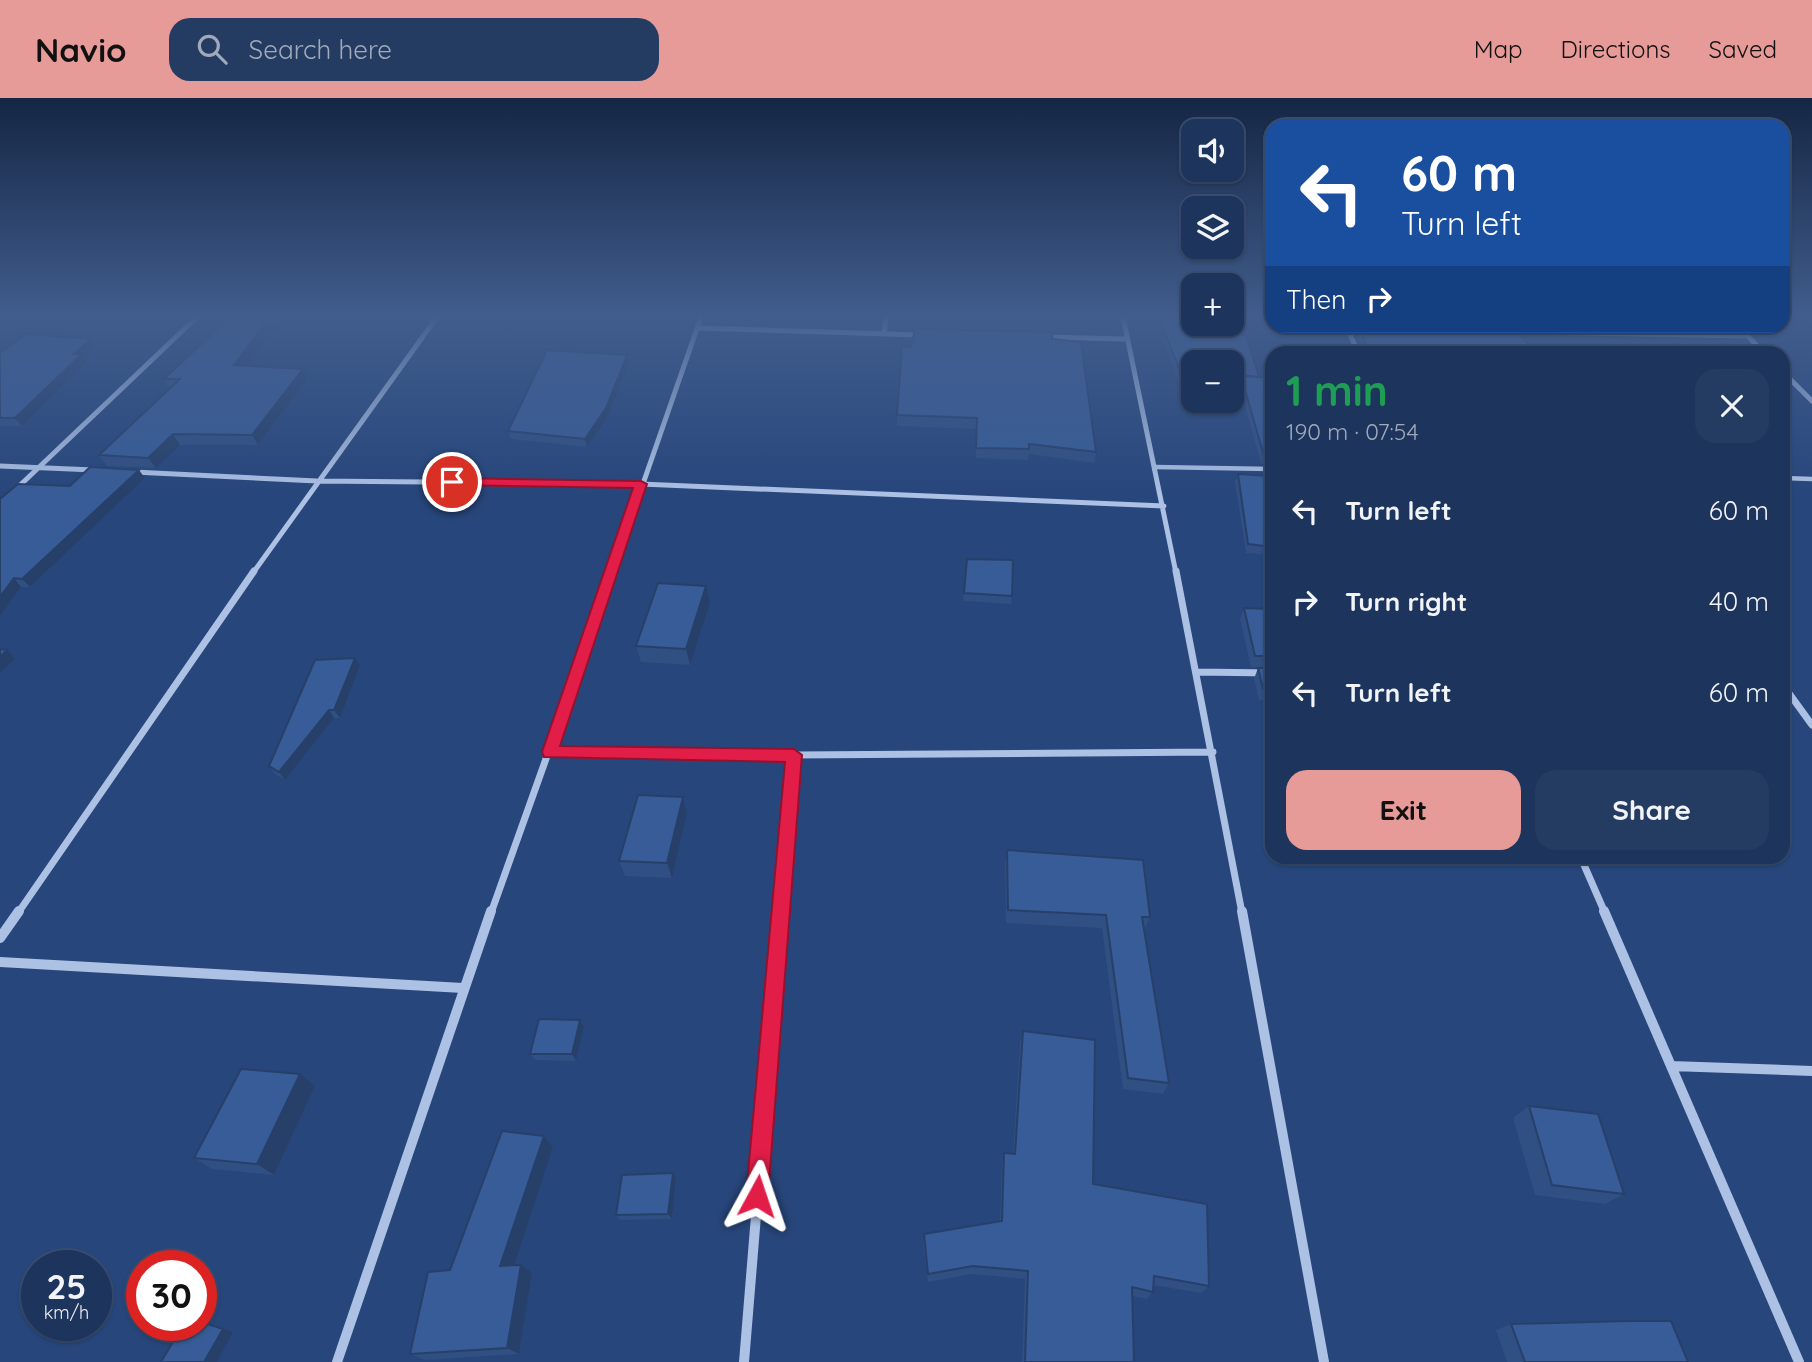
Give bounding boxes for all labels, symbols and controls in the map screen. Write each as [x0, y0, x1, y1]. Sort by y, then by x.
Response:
search box [169, 18, 659, 81]
text: Navio [35, 29, 127, 70]
icon: search [193, 30, 231, 68]
text: Search here [249, 33, 392, 66]
text: Map [1474, 34, 1523, 64]
text: Directions [1561, 34, 1671, 64]
text: Saved [1709, 34, 1777, 64]
map controls [1181, 119, 1244, 413]
button: sound [1181, 119, 1244, 182]
text: 60 m [1401, 142, 1517, 203]
icon: left [1286, 147, 1377, 238]
button: layers [1181, 196, 1244, 259]
text: Turn left [1401, 203, 1522, 243]
button: + [1181, 273, 1244, 336]
icon: right [1360, 280, 1398, 318]
text: Then [1286, 283, 1346, 316]
button: − [1181, 350, 1244, 413]
text: 1 min [1286, 364, 1388, 417]
button: close [1695, 369, 1769, 443]
text: 190 m · 07:54 [1286, 417, 1419, 446]
pin [422, 452, 482, 512]
icon: arrive [433, 463, 471, 501]
icon: left [1286, 492, 1324, 530]
text: Turn left [1345, 494, 1452, 527]
text: 60 m [1709, 494, 1769, 527]
icon: right [1286, 583, 1324, 621]
text: Turn right [1345, 585, 1467, 618]
text: 40 m [1709, 585, 1769, 618]
icon: left [1286, 674, 1324, 712]
text: Turn left [1345, 676, 1452, 709]
text: 60 m [1709, 676, 1769, 709]
button: Exit [1286, 770, 1521, 850]
button: Share [1535, 770, 1769, 850]
position arrow [720, 1159, 794, 1233]
speed limit sign: 30 [126, 1250, 217, 1341]
text: 25 [46, 1264, 87, 1308]
text: km/h [44, 1301, 89, 1324]

